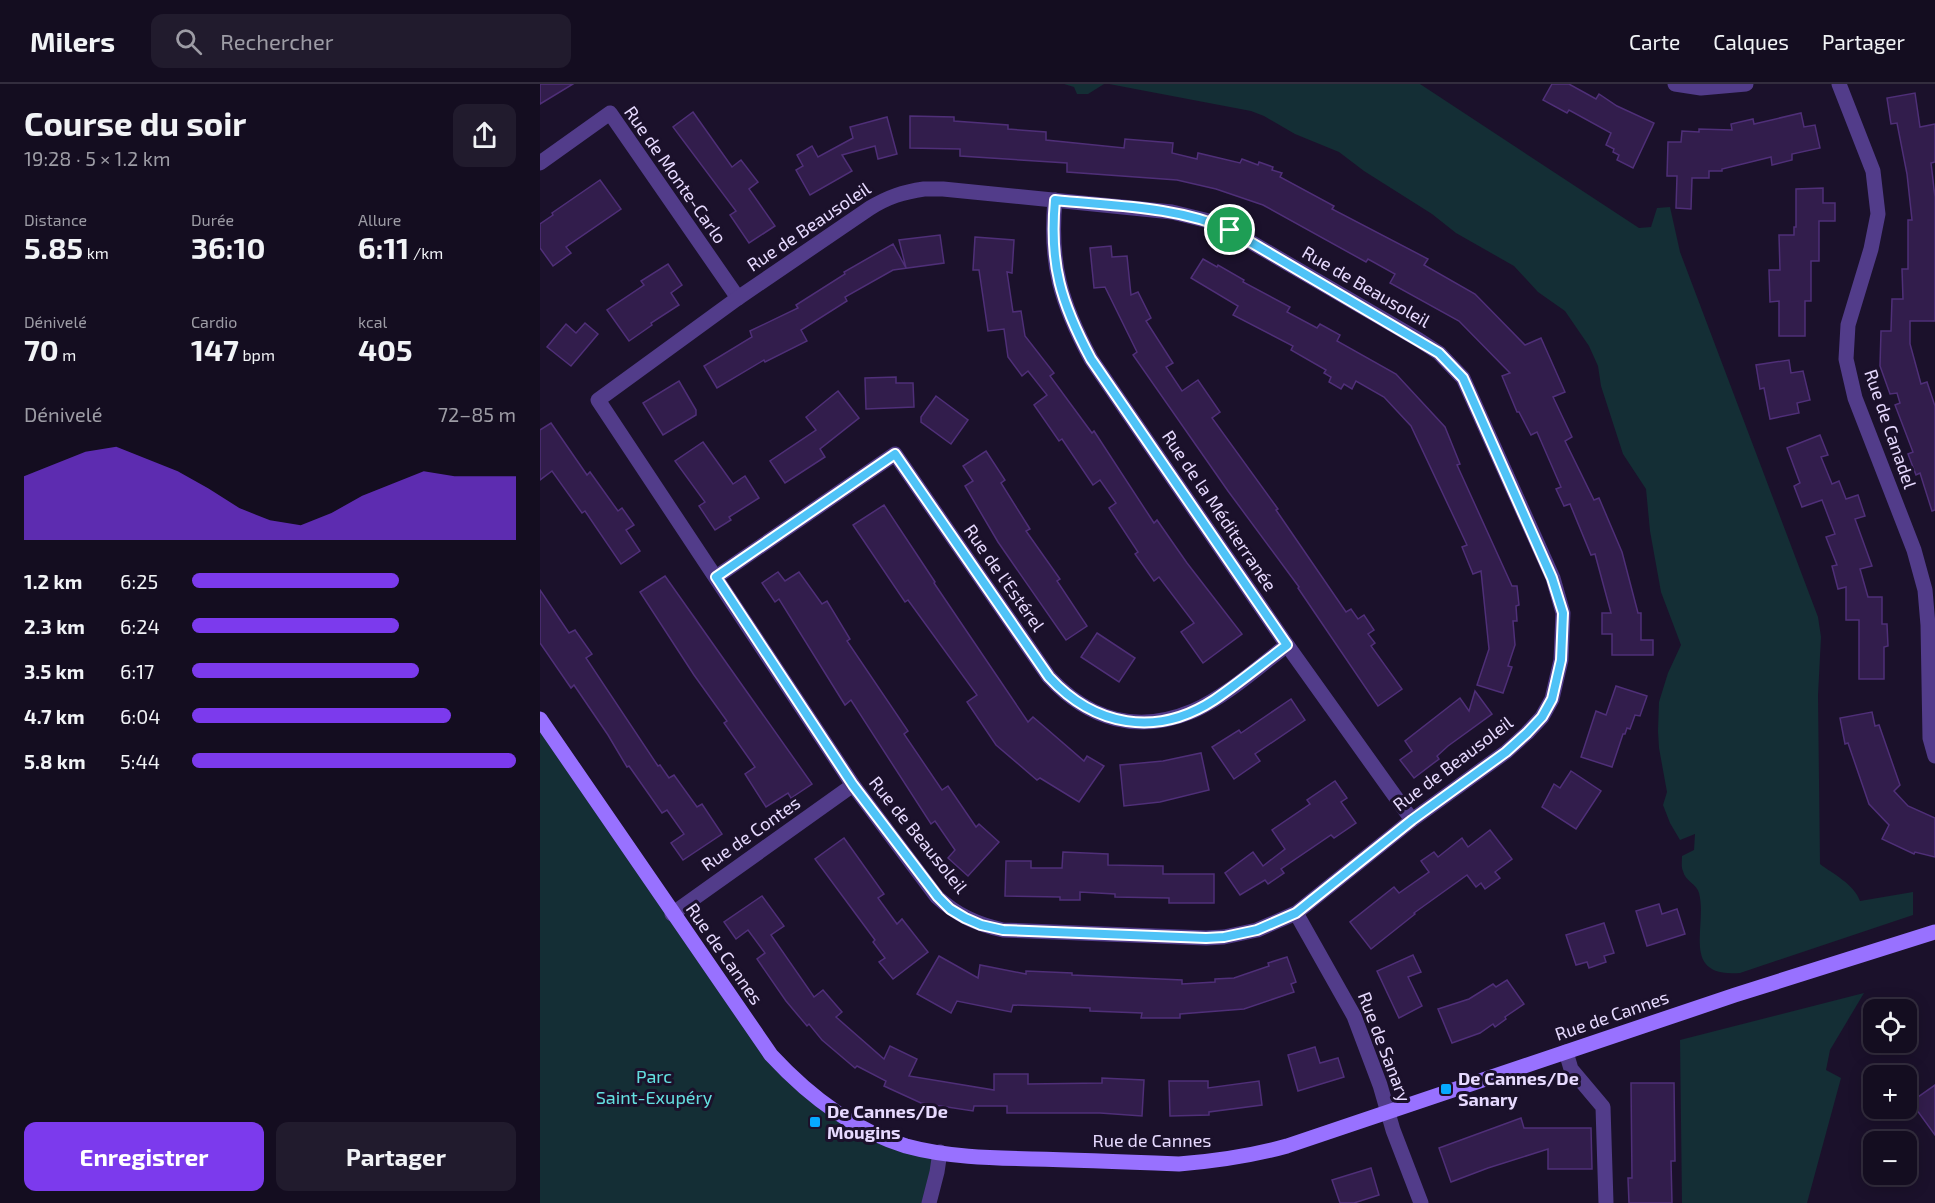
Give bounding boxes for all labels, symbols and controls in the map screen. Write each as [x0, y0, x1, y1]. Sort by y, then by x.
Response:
search box [151, 14, 571, 68]
text: Milers [30, 24, 115, 58]
icon: search [172, 25, 205, 58]
text: Rechercher [220, 28, 334, 54]
text: Carte [1629, 29, 1680, 54]
text: Calques [1713, 29, 1789, 54]
text: Partager [1822, 29, 1905, 54]
street label: Rue de Monte-Carlo [620, 101, 732, 248]
text: Course du soir [24, 103, 246, 143]
button: share [453, 104, 516, 167]
text: 19:28 · 5 × 1.2 km [24, 146, 170, 170]
street label: Rue de Beausoleil [743, 176, 875, 276]
pin [1204, 204, 1255, 255]
text: Distance [24, 210, 87, 229]
text: Durée [191, 210, 234, 229]
text: Allure [358, 210, 401, 229]
icon: arrive [1213, 213, 1246, 246]
text: 5.85 [24, 229, 83, 265]
text: 36:10 [191, 229, 265, 265]
text: 6:11 [358, 229, 409, 265]
street label: Rue de Beausoleil [1299, 241, 1435, 332]
text: km [83, 243, 109, 262]
text: /km [409, 243, 443, 262]
text: Dénivelé [24, 312, 87, 331]
text: Cardio [191, 312, 237, 331]
text: kcal [358, 312, 387, 331]
text: 70 [24, 331, 59, 367]
text: 147 [191, 331, 239, 367]
text: 405 [358, 331, 413, 367]
text: m [59, 345, 76, 364]
text: bpm [239, 345, 275, 364]
street label: Rue de Canadel [1860, 366, 1922, 492]
text: Dénivelé [24, 402, 103, 426]
text: 72–85 m [438, 402, 516, 426]
street label: Rue de la Méditerranée [1158, 426, 1282, 595]
street label: Rue de l'Estérel [960, 520, 1050, 636]
text: 1.2 km [24, 569, 82, 593]
text: 6:25 [120, 569, 158, 593]
text: 2.3 km [24, 614, 85, 638]
text: 6:24 [120, 614, 160, 638]
text: 3.5 km [24, 659, 84, 683]
text: 6:17 [120, 659, 154, 683]
text: 4.7 km [24, 704, 85, 728]
text: 6:04 [120, 704, 161, 728]
street label: Rue de Beausoleil [1388, 711, 1517, 815]
text: 5.8 km [24, 749, 86, 773]
text: 5:44 [120, 749, 160, 773]
street label: Rue de Beausoleil [865, 771, 973, 898]
street label: Rue de Contes [697, 791, 804, 875]
street label: Rue de Cannes [682, 898, 768, 1008]
street label: Rue de Cannes [1552, 985, 1671, 1045]
street label: Rue de Sanary [1354, 988, 1416, 1105]
map controls [1863, 999, 1917, 1185]
button: locate [1863, 999, 1917, 1053]
park label: Parc Saint-Exupéry [596, 1065, 713, 1108]
button: + [1863, 1065, 1917, 1119]
place label: De Cannes/De Sanary [1458, 1067, 1579, 1110]
marker: De Cannes/De Sanary [1439, 1082, 1453, 1096]
place label: De Cannes/De Mougins [827, 1100, 948, 1143]
marker: De Cannes/De Mougins [808, 1115, 822, 1129]
button: Enregistrer [24, 1122, 264, 1191]
button: Partager [276, 1122, 516, 1191]
street label: Rue de Cannes [1093, 1129, 1211, 1151]
button: − [1863, 1131, 1917, 1185]

